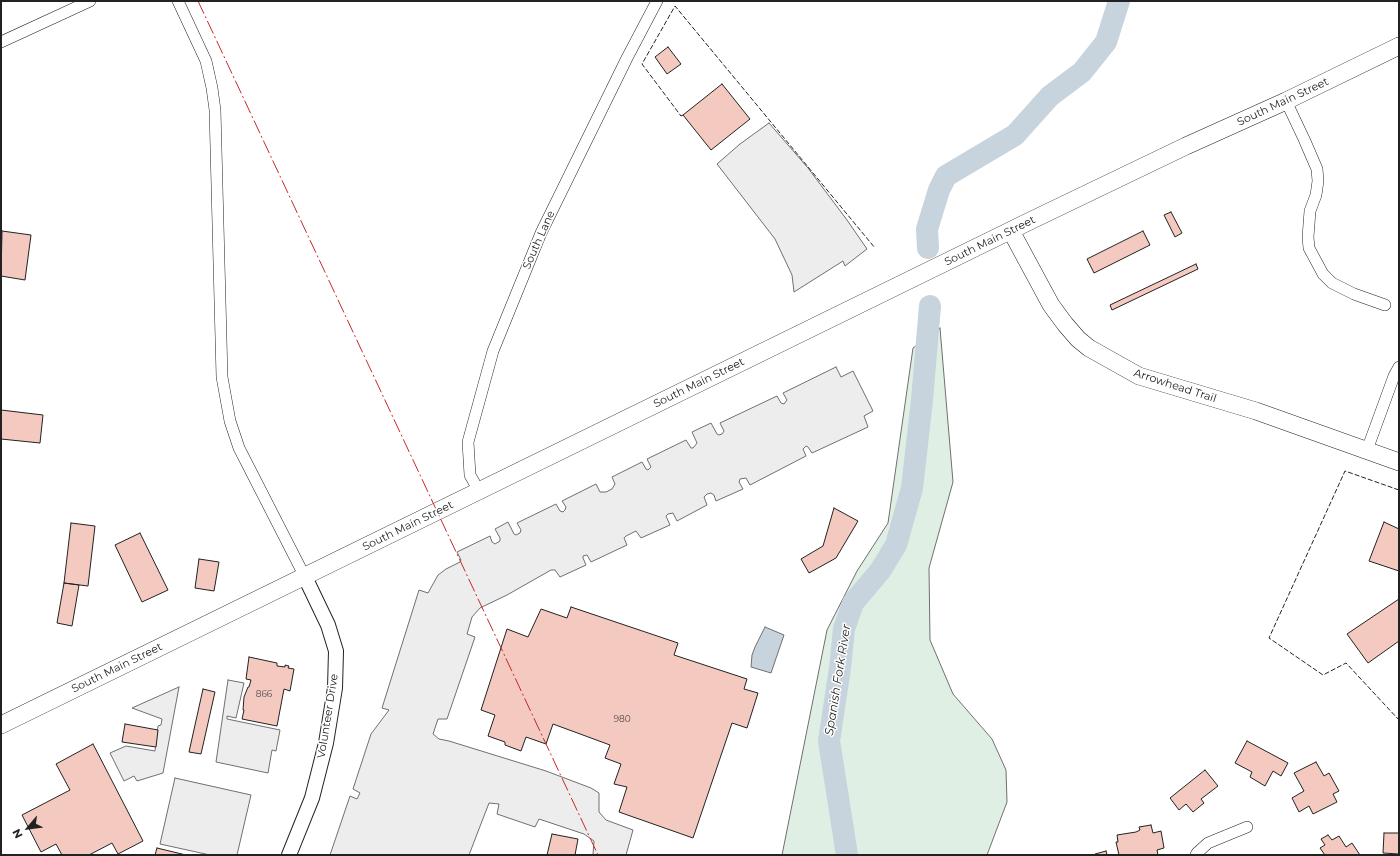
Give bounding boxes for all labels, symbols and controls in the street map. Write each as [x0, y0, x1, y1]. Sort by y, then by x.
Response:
street label: South Main Street [1235, 75, 1331, 129]
street label: South Lane [520, 209, 558, 271]
street label: South Main Street [942, 213, 1038, 269]
street label: South Main Street [651, 355, 747, 411]
street label: Arrowhead Trail [1132, 366, 1218, 406]
street label: South Main Street [360, 498, 456, 554]
water label: Spanish Fork River [822, 623, 854, 737]
street label: South Main Street [69, 640, 165, 696]
street label: Volunteer Drive [315, 673, 341, 759]
house number: 866 [256, 689, 272, 699]
house number: 980 [613, 714, 631, 724]
north arrow [8, 808, 48, 848]
text: N [9, 826, 26, 841]

